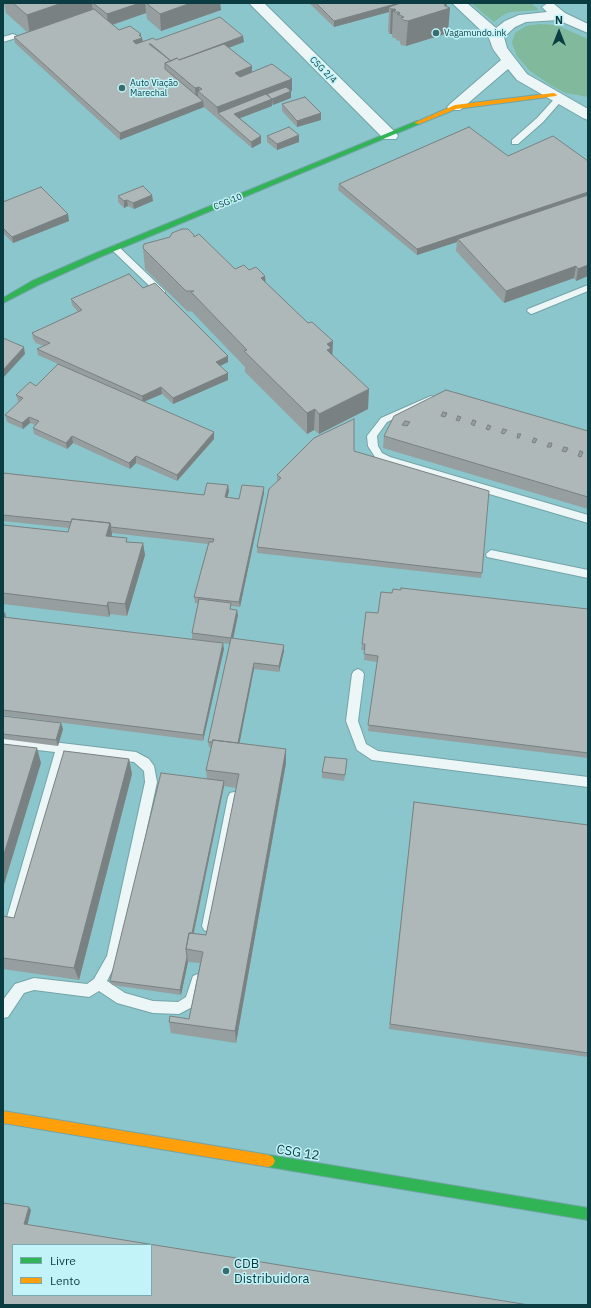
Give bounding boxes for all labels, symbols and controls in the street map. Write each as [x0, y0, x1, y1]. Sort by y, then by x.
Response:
north arrow [539, 12, 579, 52]
text: N [555, 13, 563, 27]
marker: Vagamundo.ink [431, 28, 441, 38]
place label: Vagamundo.ink [444, 28, 506, 38]
street label: CSG 2/4 [307, 54, 339, 86]
place label: Auto Viação Marechal [130, 78, 178, 99]
marker: Auto Viação Marechal [117, 83, 127, 93]
street label: CSG 10 [212, 191, 244, 213]
street label: CSG 12 [275, 1142, 321, 1164]
legend [12, 1244, 152, 1296]
text: Livre [50, 1253, 76, 1268]
place label: CDB Distribuidora [234, 1256, 309, 1287]
marker: CDB Distribuidora [221, 1266, 231, 1276]
text: Lento [50, 1273, 80, 1288]

